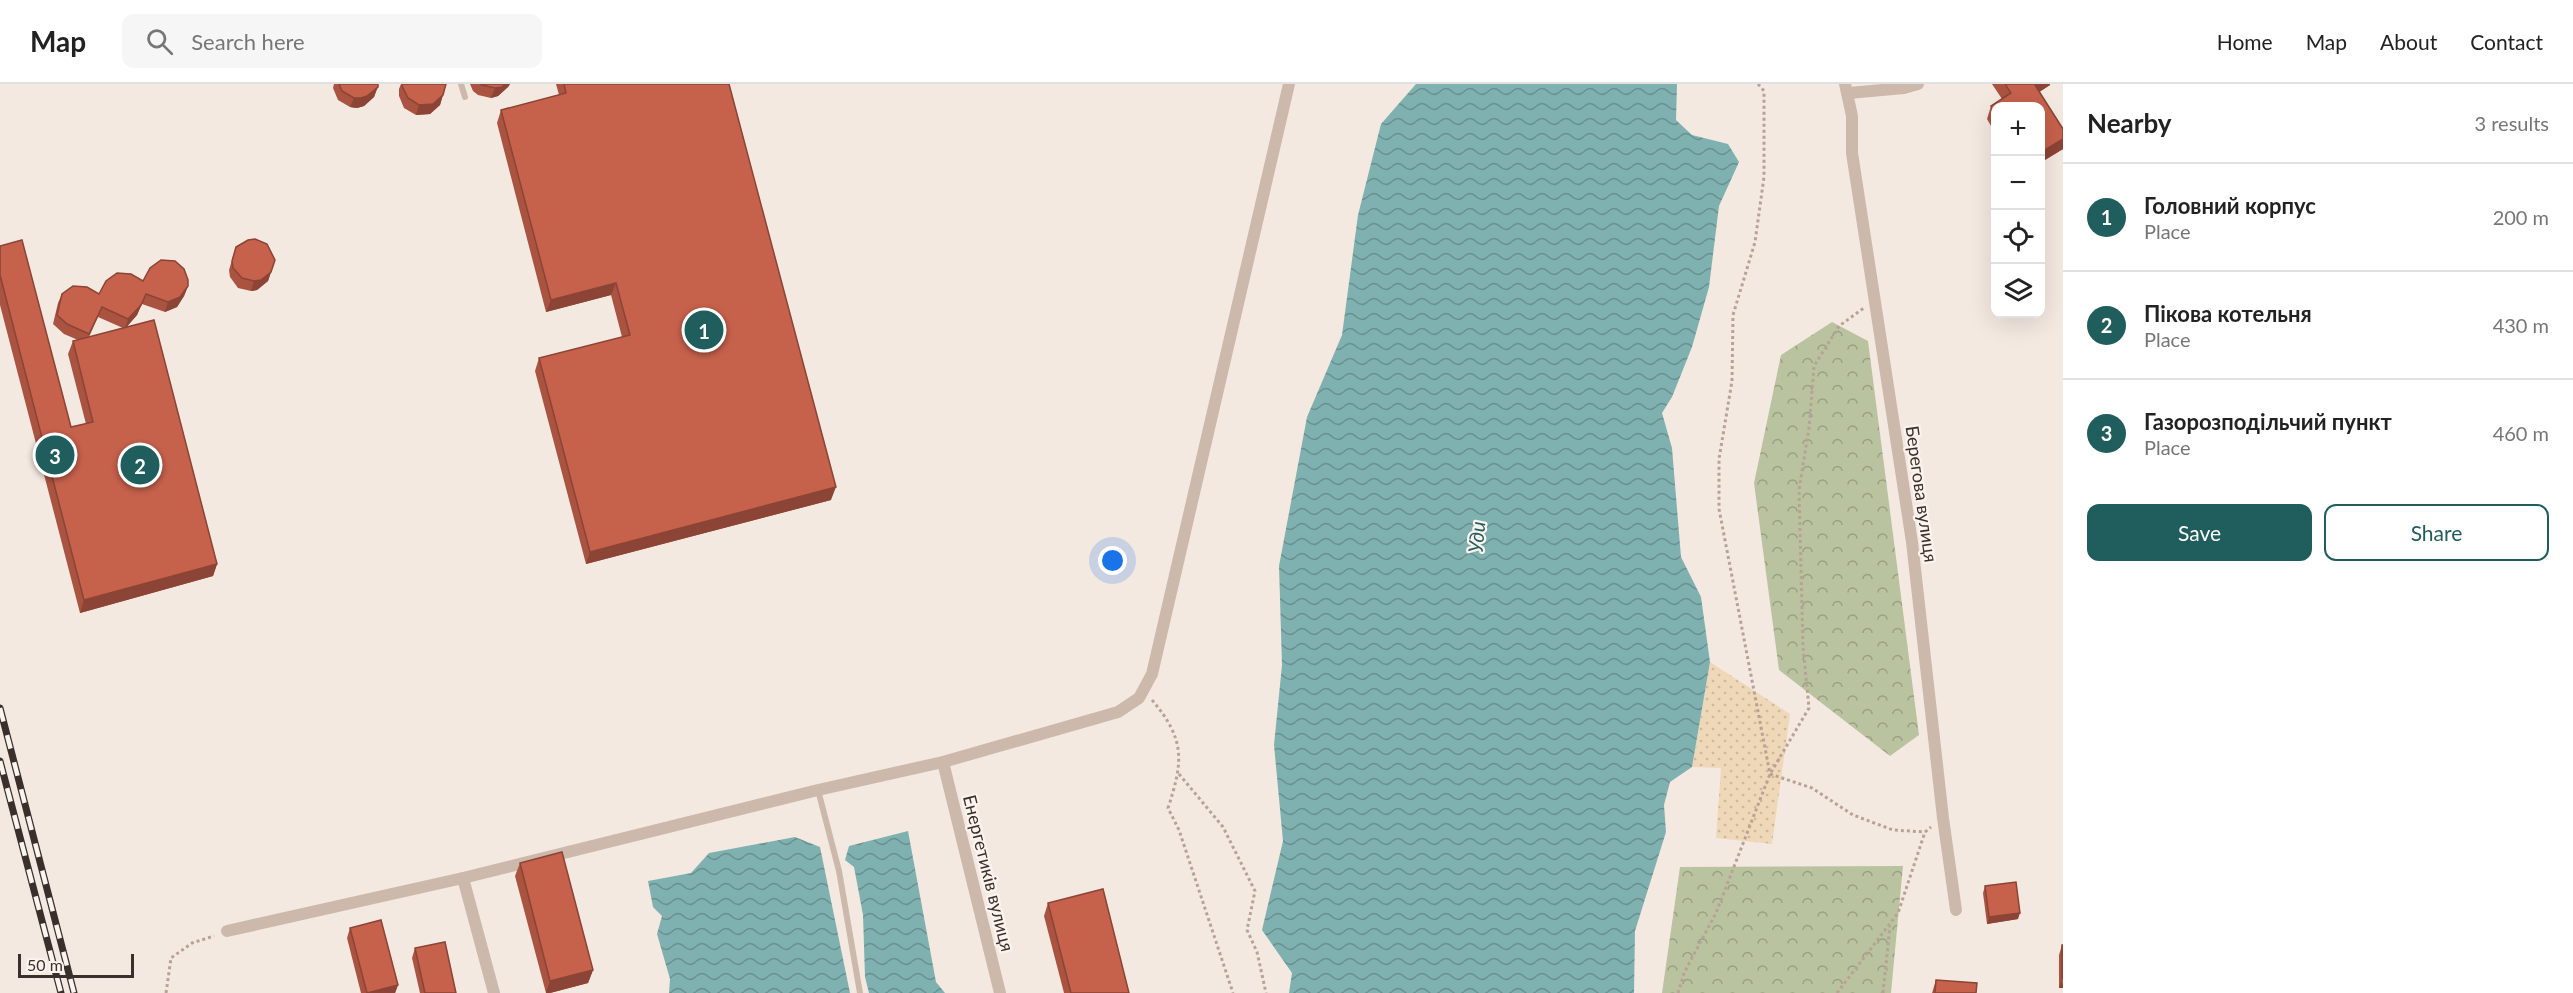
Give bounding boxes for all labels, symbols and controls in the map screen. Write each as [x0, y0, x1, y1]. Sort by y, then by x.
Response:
search box [122, 14, 542, 68]
text: Map [30, 24, 86, 58]
icon: search [143, 25, 176, 58]
text: Search here [191, 28, 305, 55]
text: Home [2217, 29, 2273, 54]
text: Map [2306, 29, 2347, 54]
text: About [2380, 29, 2437, 54]
text: Contact [2470, 29, 2543, 54]
map controls [1991, 102, 2045, 318]
button: + [1991, 102, 2045, 156]
text: Nearby [2087, 107, 2172, 139]
text: 3 results [2474, 111, 2549, 135]
button: − [1991, 156, 2045, 210]
text: Головний корпус [2144, 192, 2316, 219]
text: 1 [2101, 205, 2112, 229]
text: 200 m [2493, 205, 2549, 229]
button: locate [1991, 210, 2045, 264]
text: Place [2144, 219, 2191, 243]
button: layers [1991, 264, 2045, 318]
text: Пікова котельня [2144, 300, 2312, 327]
pin: 1 [684, 308, 724, 352]
text: 2 [2101, 313, 2112, 337]
text: 430 m [2493, 313, 2549, 337]
text: Place [2144, 327, 2191, 351]
text: Газорозподільчий пункт [2144, 408, 2392, 435]
text: 3 [2101, 421, 2112, 445]
text: 460 m [2493, 421, 2549, 445]
street label: Берегова вулиця [1902, 424, 1942, 564]
pin: 3 [36, 432, 74, 478]
text: Place [2144, 435, 2191, 459]
pin: 2 [120, 442, 160, 488]
button: Save [2087, 504, 2312, 561]
button: Share [2324, 504, 2549, 561]
water label: Уди [1463, 520, 1489, 554]
your location [1098, 546, 1127, 575]
street label: Енергетиків вулиця [959, 792, 1019, 954]
scale bar [18, 951, 134, 978]
text: 50 m [27, 955, 63, 974]

